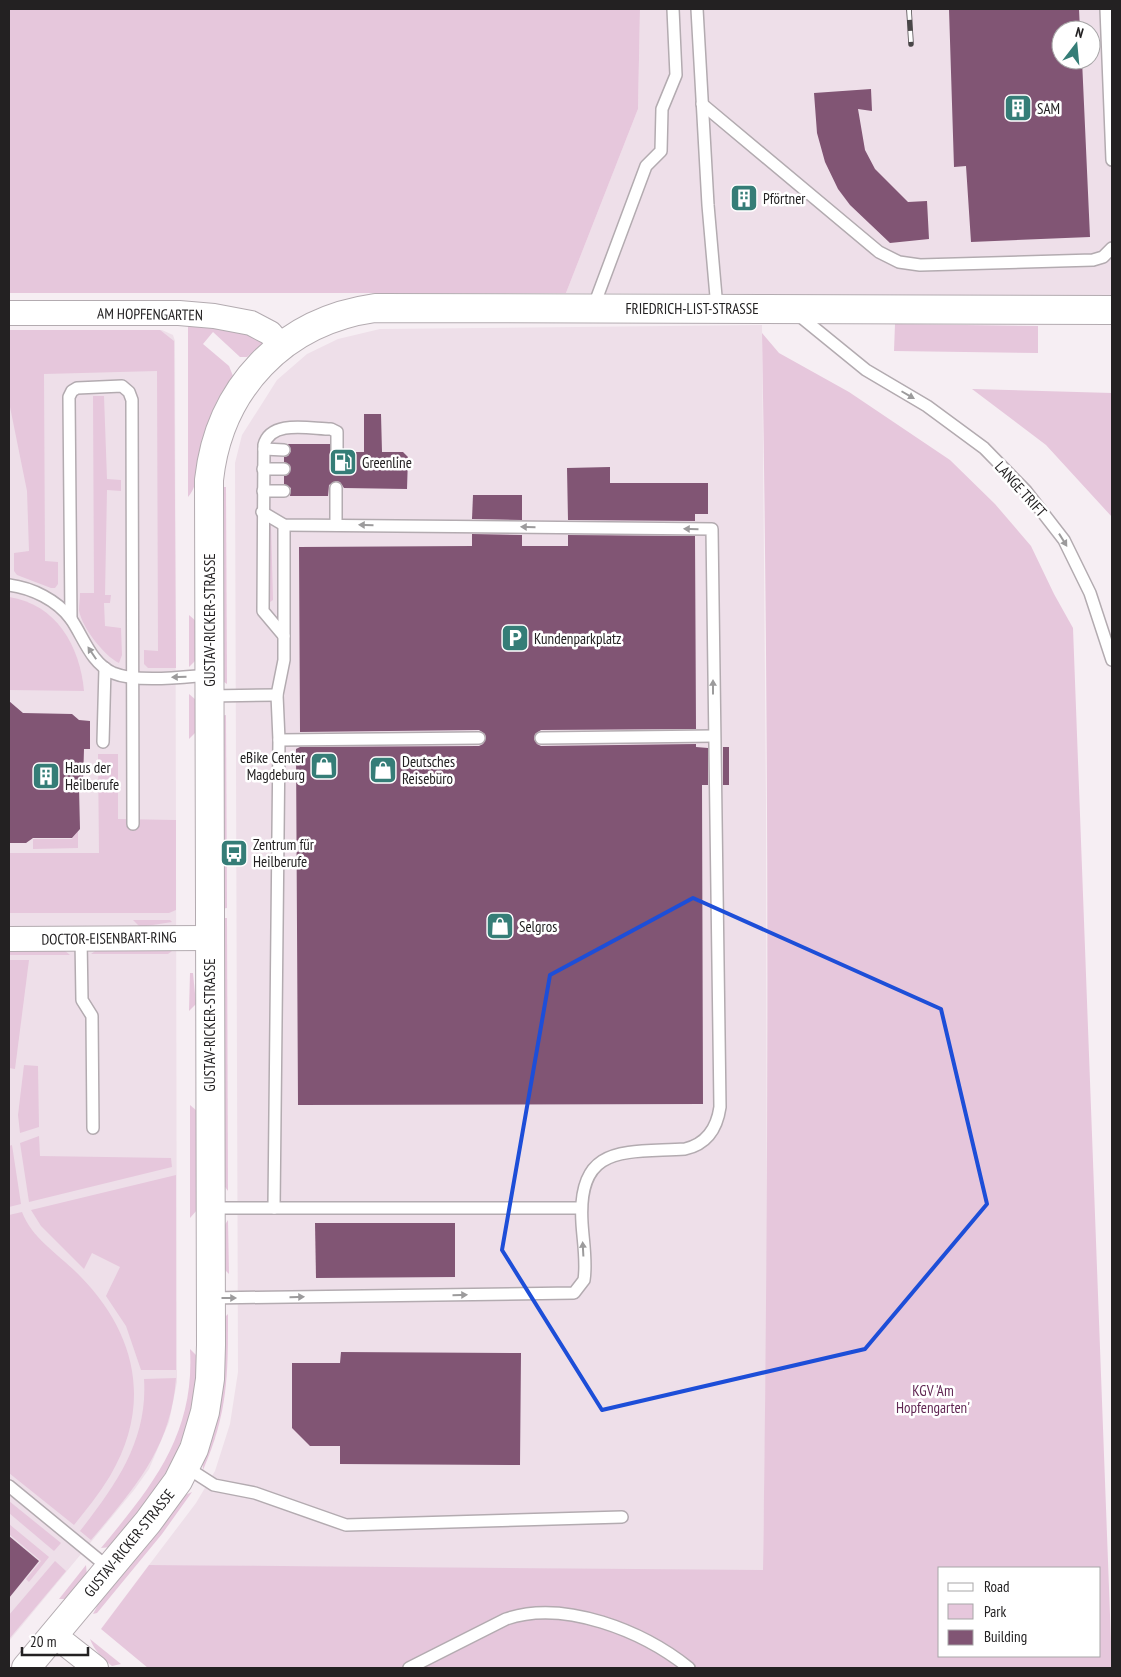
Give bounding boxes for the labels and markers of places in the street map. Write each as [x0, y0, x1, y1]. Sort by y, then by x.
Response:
building icon: SAM [1003, 93, 1033, 123]
place label: SAM [1037, 99, 1060, 118]
building icon: Pförtner [729, 183, 759, 213]
place label: Pförtner [763, 189, 806, 208]
fuel station icon: Greenline [328, 447, 358, 477]
place label: Greenline [362, 453, 412, 472]
parking icon: Kundenparkplatz [500, 623, 530, 653]
place label: Kundenparkplatz [534, 629, 621, 648]
place label: eBike Center Magdeburg [240, 748, 306, 784]
shop icon: eBike Center Magdeburg [309, 751, 339, 781]
place label: Deutsches Reisebüro [402, 752, 455, 788]
shop icon: Deutsches Reisebüro [368, 755, 398, 785]
place label: Haus der Heilberufe [65, 758, 119, 794]
building icon: Haus der Heilberufe [31, 761, 61, 791]
place label: Zentrum für Heilberufe [253, 835, 315, 871]
bus stop icon: Zentrum für Heilberufe [219, 838, 249, 868]
shop icon: Selgros [485, 911, 515, 941]
place label: Selgros [519, 917, 557, 936]

